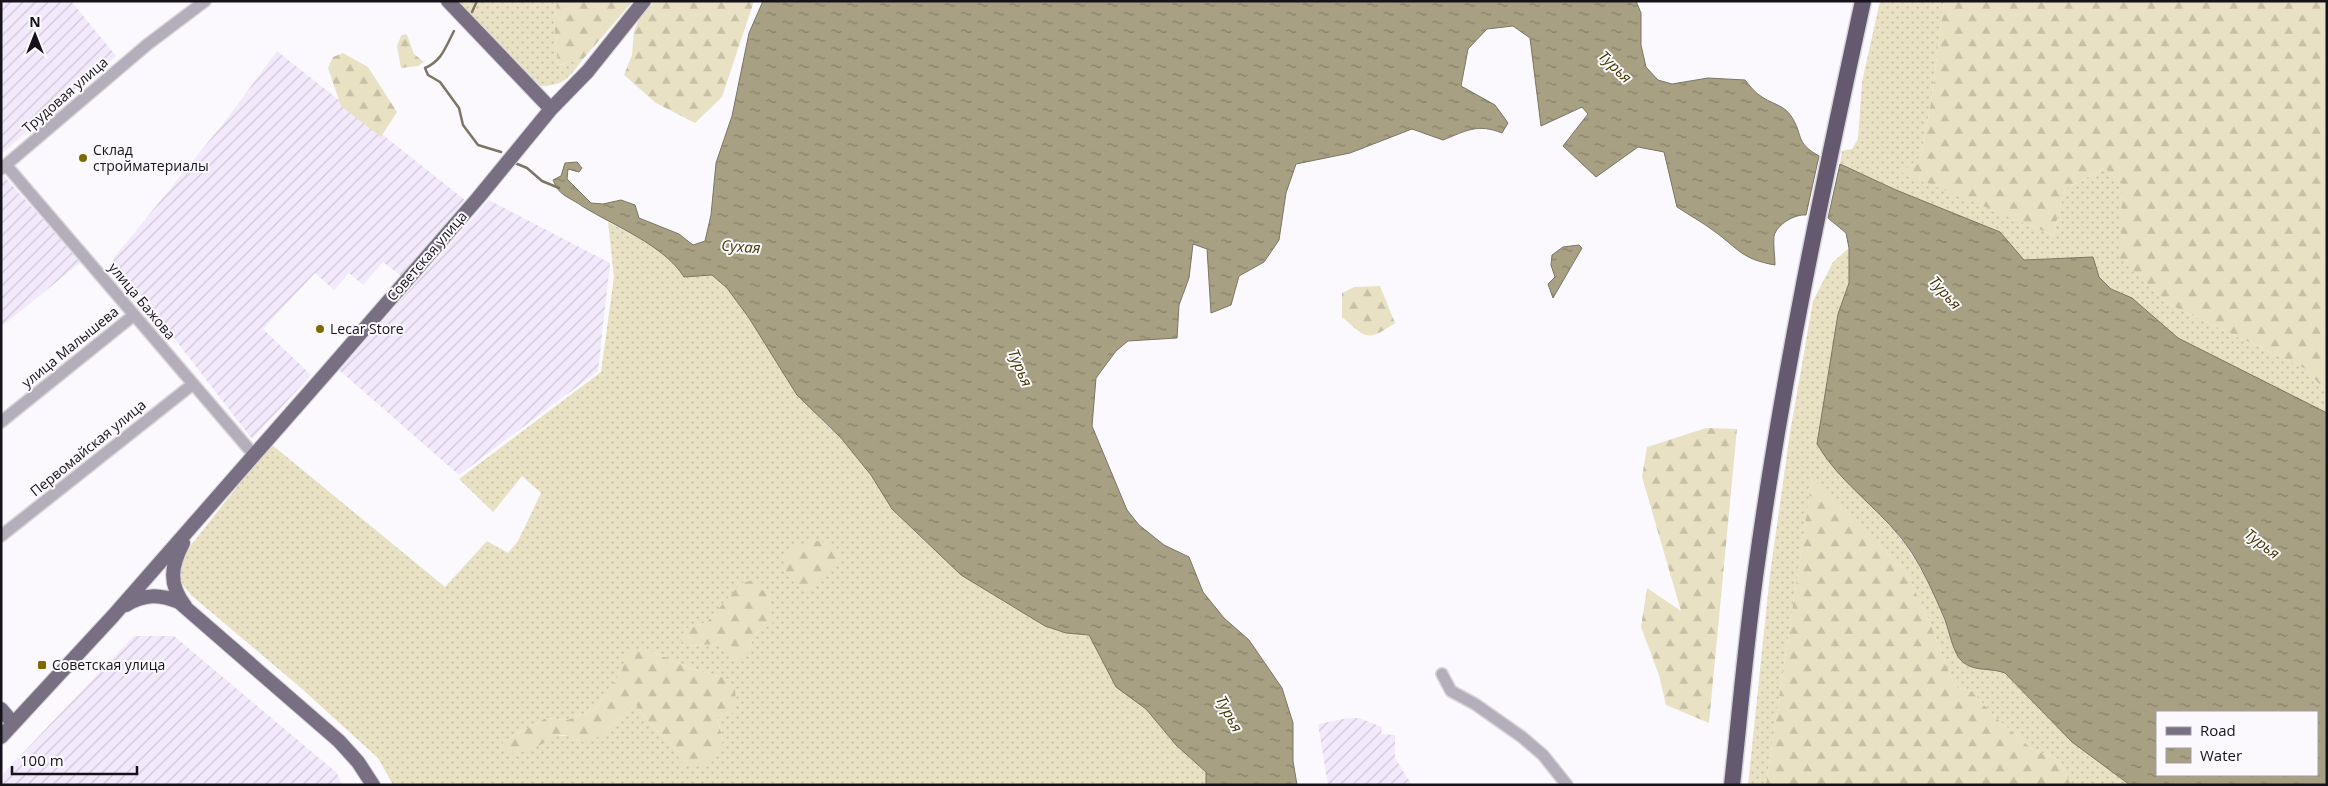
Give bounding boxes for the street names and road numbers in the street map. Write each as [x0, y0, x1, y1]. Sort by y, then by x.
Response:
street label: Трудовая улица [18, 52, 111, 137]
street label: Советская улица [382, 207, 471, 305]
street label: улица Бажова [105, 258, 180, 343]
street label: улица Малышева [17, 302, 122, 392]
street label: Первомайская улица [26, 395, 149, 500]

